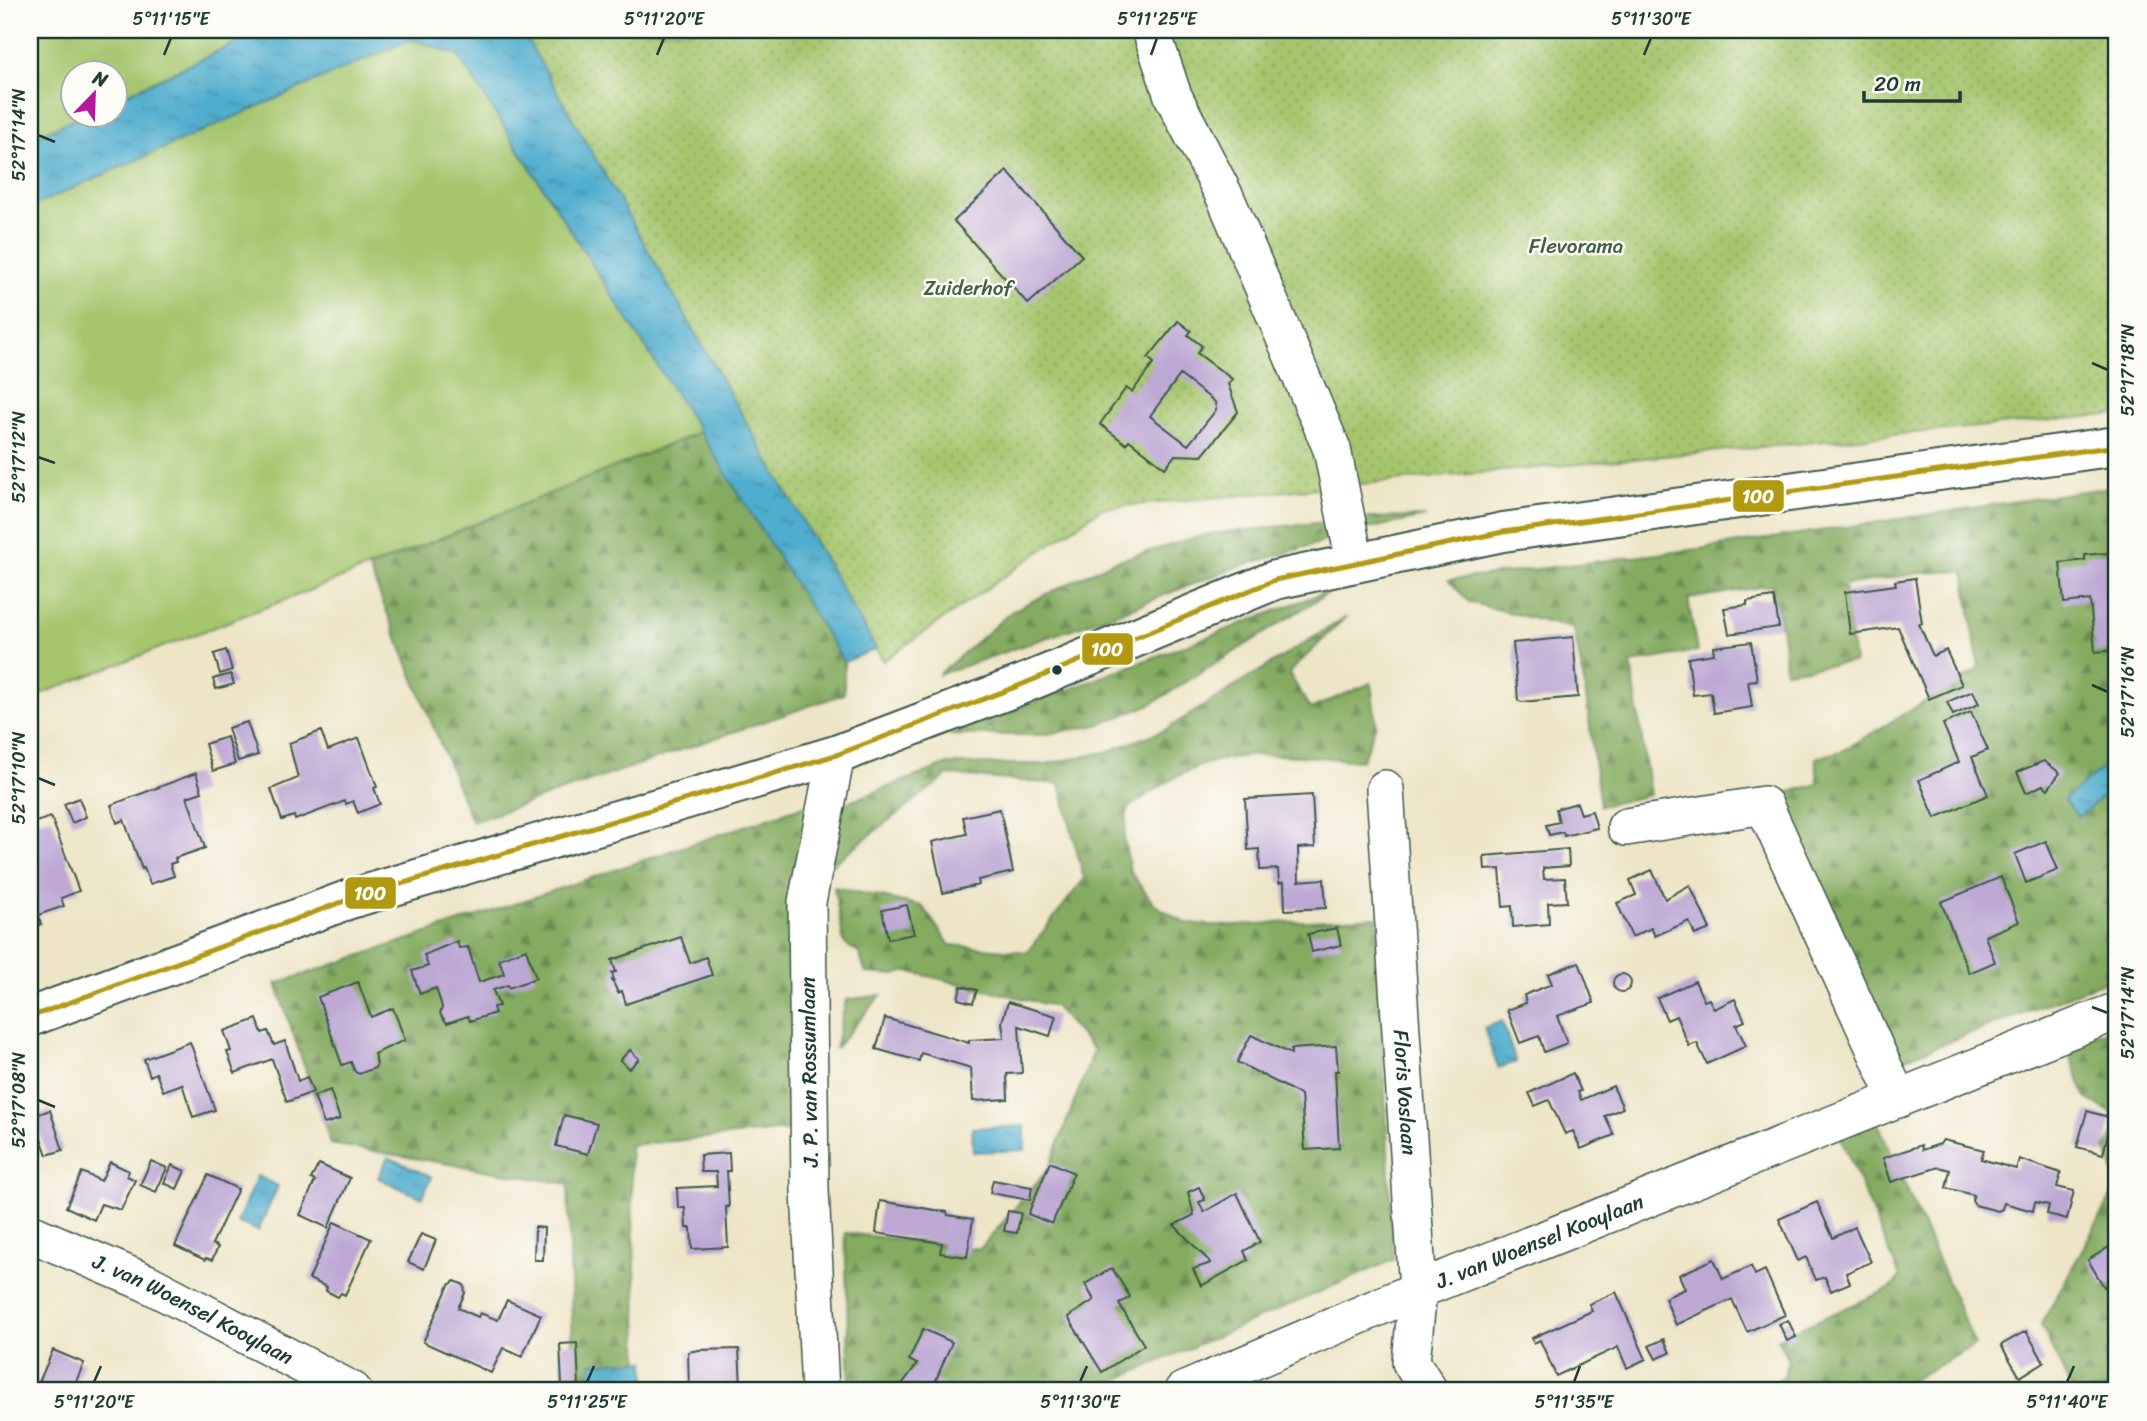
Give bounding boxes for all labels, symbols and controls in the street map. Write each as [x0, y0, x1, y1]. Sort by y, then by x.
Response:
text: 5°11'15"E [132, 3, 211, 35]
text: 5°11'20"E [624, 3, 705, 35]
text: 5°11'25"E [1117, 3, 1198, 35]
text: 5°11'30"E [1611, 3, 1692, 35]
north arrow [60, 60, 130, 130]
scale bar [1864, 60, 1960, 104]
text: N [87, 61, 114, 97]
text: 20 m [1874, 65, 1921, 103]
text: 52°17'14"N [3, 88, 35, 181]
park label: Flevorama [1529, 227, 1624, 265]
park label: Zuiderhof [923, 269, 1015, 307]
text: 52°17'18"N [2112, 323, 2144, 416]
text: 52°17'12"N [3, 411, 35, 503]
line badge: 100 [1732, 479, 1785, 513]
text: 100 [1742, 480, 1774, 513]
line badge: 100 [1081, 632, 1134, 666]
text: 100 [1091, 633, 1123, 666]
text: 52°17'16"N [2112, 646, 2144, 738]
unlabelled marker [1050, 663, 1064, 677]
text: 52°17'10"N [3, 731, 35, 824]
line badge: 100 [344, 876, 397, 910]
text: 100 [354, 877, 386, 910]
text: 52°17'14"N [2112, 966, 2144, 1059]
street label: J. P. van Rossumlaan [788, 977, 830, 1168]
street label: Floris Voslaan [1382, 1028, 1428, 1156]
text: 52°17'08"N [3, 1052, 35, 1148]
street label: J. van Woensel Kooylaan [1429, 1183, 1649, 1300]
street label: J. van Woensel Kooylaan [86, 1242, 300, 1376]
text: 5°11'20"E [54, 1386, 135, 1418]
text: 5°11'25"E [547, 1386, 628, 1418]
text: 5°11'30"E [1040, 1386, 1121, 1418]
text: 5°11'35"E [1534, 1386, 1615, 1418]
text: 5°11'40"E [2027, 1386, 2108, 1418]

